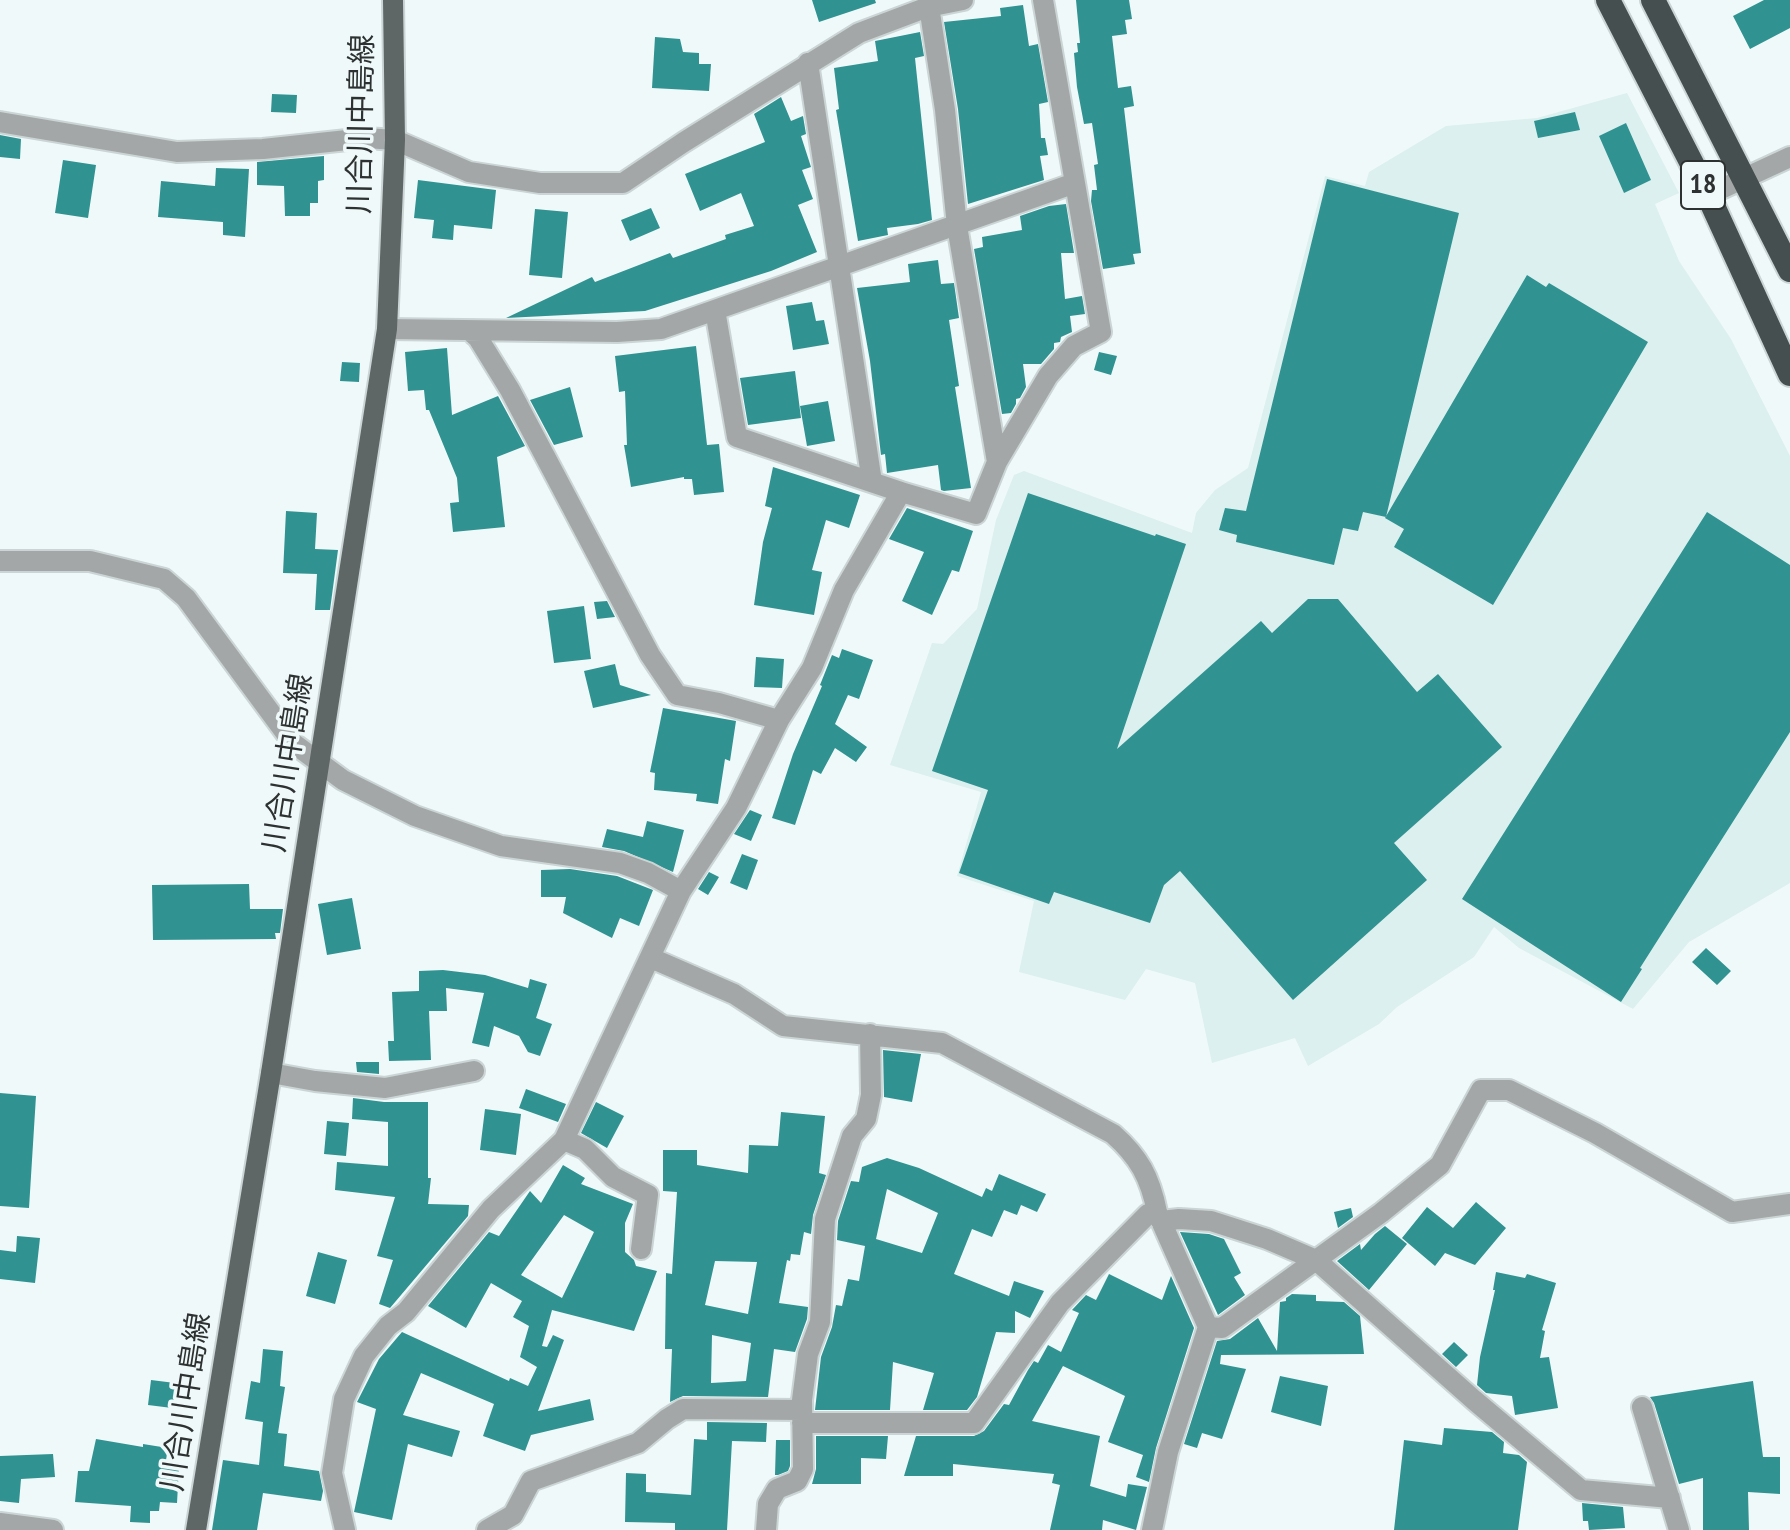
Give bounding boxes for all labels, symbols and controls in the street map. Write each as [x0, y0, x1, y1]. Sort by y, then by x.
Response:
street label: 川合川中島線 [342, 34, 382, 214]
road number: 18 [1681, 161, 1725, 209]
street label: 川合川中島線 [257, 671, 321, 855]
street label: 川合川中島線 [155, 1310, 219, 1494]

